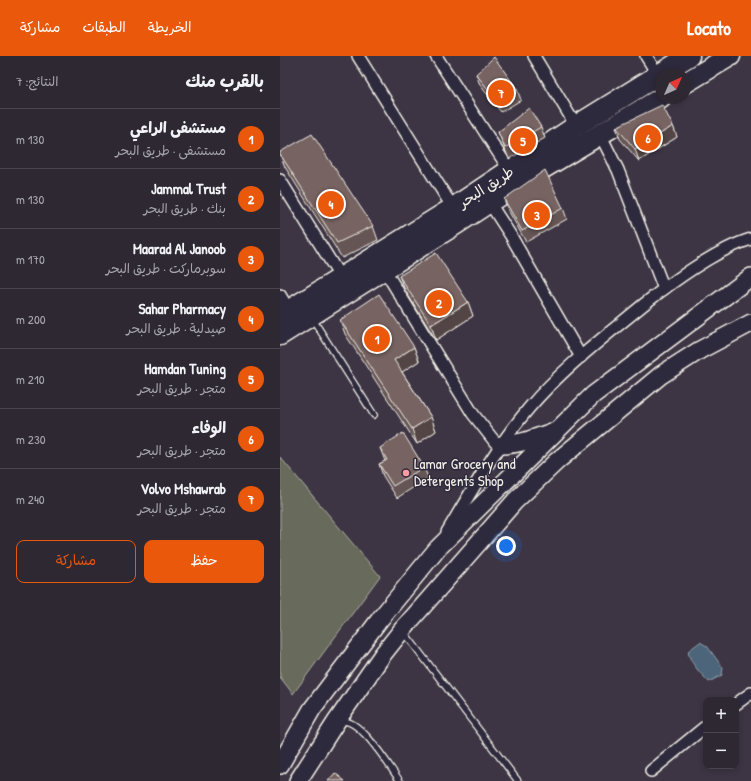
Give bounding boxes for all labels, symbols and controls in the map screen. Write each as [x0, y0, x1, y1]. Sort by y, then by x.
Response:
text: Locato [687, 15, 731, 41]
text: مشاركة [20, 17, 60, 36]
text: الطبقات [82, 17, 126, 36]
text: الخريطة [148, 17, 191, 36]
north arrow [655, 68, 691, 104]
text: بالقرب منك [186, 69, 264, 92]
text: النتائج: 7 [16, 72, 58, 90]
pin: 7 [488, 78, 514, 108]
text: مستشفى الراعي [130, 117, 226, 138]
pin: 6 [635, 123, 661, 153]
pin: 5 [510, 126, 536, 156]
text: 130 m [16, 130, 44, 148]
text: 1 [249, 130, 253, 148]
text: مستشفى · طريق البحر [115, 141, 226, 159]
street label: طريق البحر [453, 161, 518, 213]
text: Jammal Trust [151, 178, 226, 199]
pin: 4 [318, 189, 344, 219]
text: 130 m [16, 190, 44, 208]
text: 2 [248, 190, 254, 208]
text: بنك · طريق البحر [144, 199, 226, 217]
pin: 3 [524, 200, 550, 230]
text: Maarad Al Janoob [133, 238, 226, 259]
text: 170 m [16, 250, 45, 268]
text: 3 [248, 250, 254, 268]
text: سوبرماركت · طريق البحر [106, 259, 226, 277]
pin: 2 [426, 288, 452, 318]
text: Sahar Pharmacy [138, 298, 226, 319]
text: 200 m [16, 310, 46, 328]
text: 4 [249, 310, 253, 328]
text: صيدلية · طريق البحر [126, 319, 226, 337]
pin: 1 [364, 324, 390, 354]
text: Hamdan Tuning [144, 358, 226, 379]
text: 210 m [16, 370, 44, 388]
text: 5 [248, 370, 254, 388]
text: متجر · طريق البحر [137, 379, 226, 397]
text: الوفاء [191, 417, 226, 438]
text: 230 m [16, 430, 46, 448]
text: 6 [248, 430, 254, 448]
text: متجر · طريق البحر [137, 441, 226, 459]
place label: Lamar Grocery and Detergents Shop [414, 453, 516, 491]
marker: Lamar Grocery and Detergents Shop [401, 468, 411, 478]
text: Volvo Mshawrab [140, 478, 226, 499]
text: 240 m [16, 490, 45, 508]
text: 7 [248, 490, 254, 508]
text: متجر · طريق البحر [137, 499, 226, 517]
your location [496, 536, 516, 556]
button: مشاركة [16, 540, 136, 583]
button: حفظ [144, 540, 264, 583]
map controls [703, 697, 739, 769]
button: + [703, 697, 739, 733]
button: − [703, 733, 739, 769]

